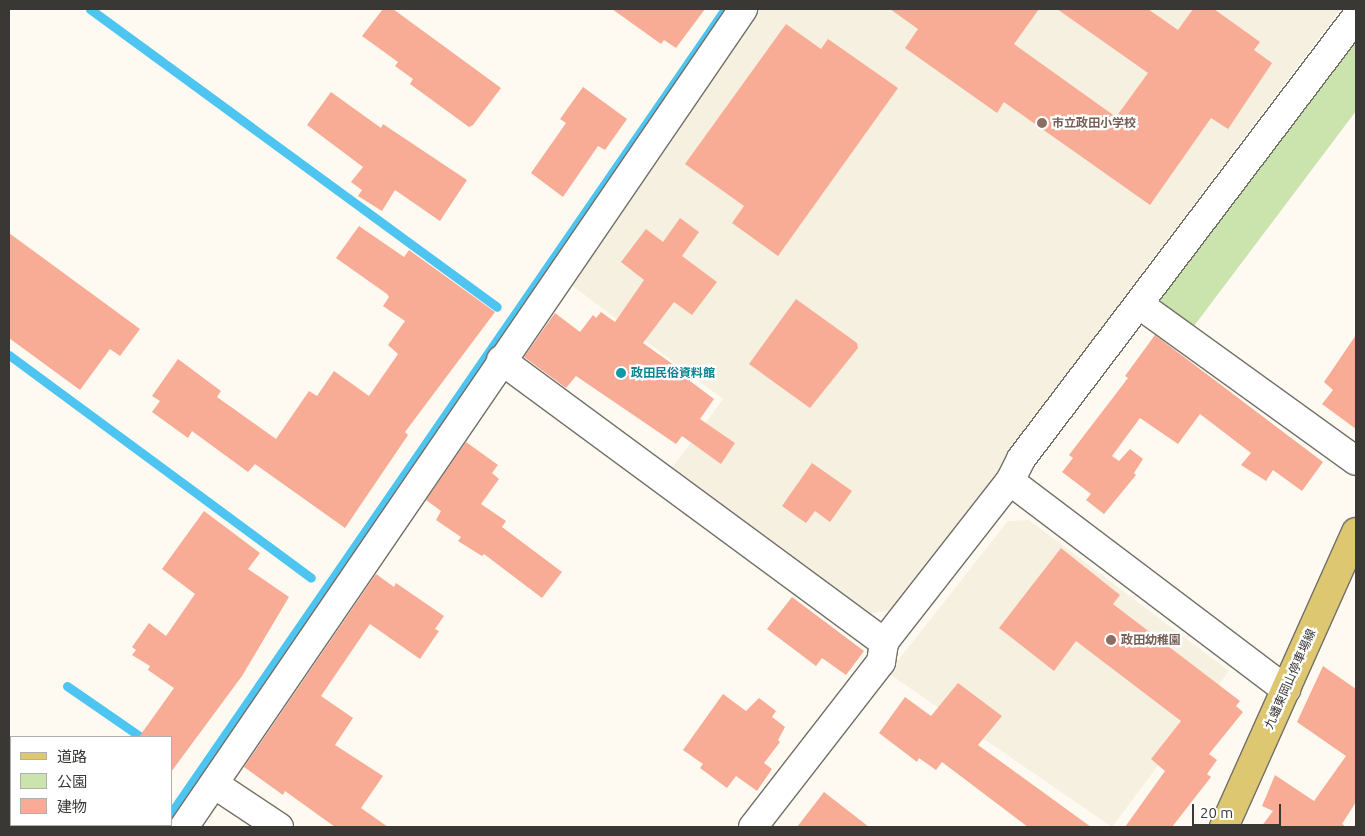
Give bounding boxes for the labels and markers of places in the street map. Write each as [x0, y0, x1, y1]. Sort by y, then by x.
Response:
place label: 市立政田小学校 [1052, 116, 1136, 130]
marker: 市立政田小学校 [1036, 117, 1048, 129]
place label: 政田民俗資料館 [631, 366, 715, 380]
marker: 政田民俗資料館 [615, 367, 627, 379]
place label: 政田幼稚園 [1121, 633, 1181, 647]
marker: 政田幼稚園 [1105, 634, 1117, 646]

